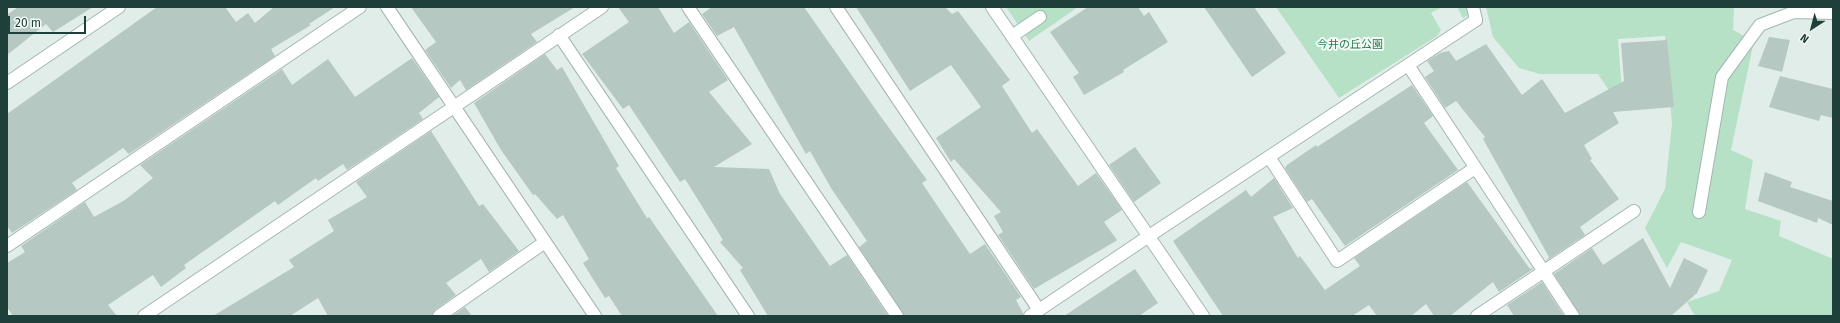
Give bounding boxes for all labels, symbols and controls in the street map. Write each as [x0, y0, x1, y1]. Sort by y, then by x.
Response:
scale bar [10, 8, 88, 34]
north arrow [1792, 8, 1832, 48]
text: 20 m [15, 16, 41, 30]
text: N [1798, 31, 1811, 46]
park label: 今井の丘公園 [1317, 38, 1383, 52]

